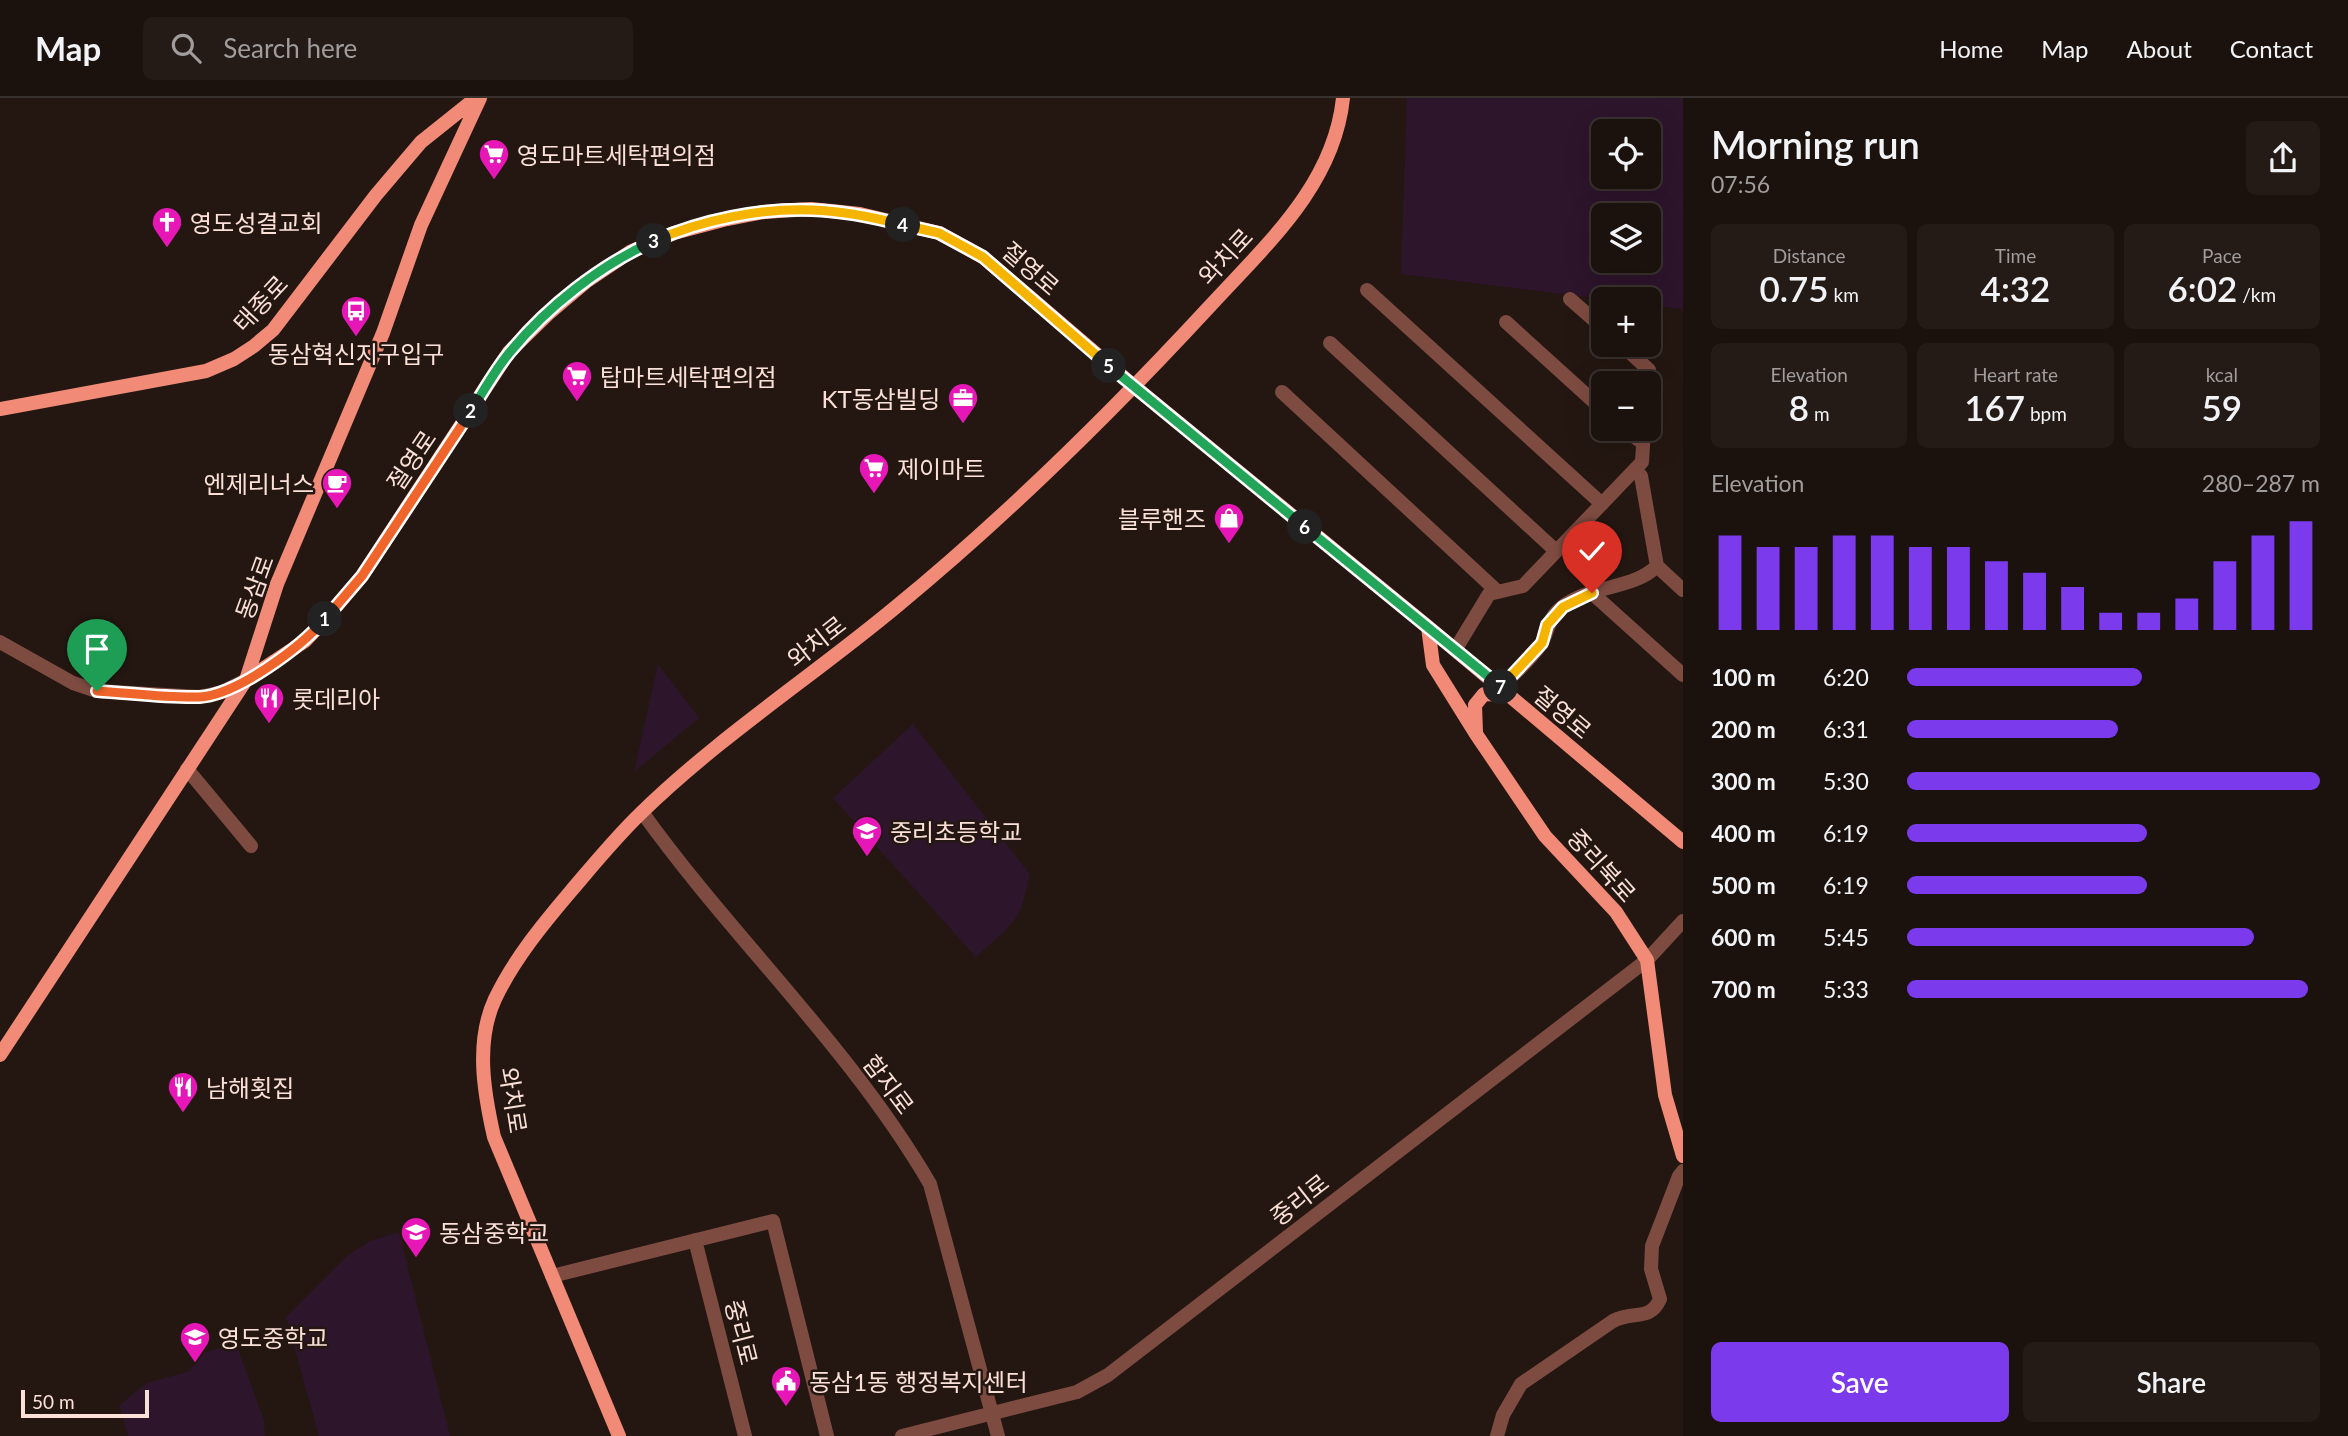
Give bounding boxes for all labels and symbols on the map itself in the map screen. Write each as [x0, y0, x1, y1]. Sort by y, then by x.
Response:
supermarket icon: 영도마트세탁편의점 [477, 137, 511, 181]
place label: 영도마트세탁편의점 [517, 140, 716, 169]
church icon: 영도성결교회 [150, 205, 184, 249]
place label: 영도성결교회 [190, 208, 322, 237]
pin: 4 [886, 208, 920, 242]
street label: 와치로 [1192, 222, 1258, 290]
pin: 3 [636, 223, 672, 258]
street label: 절영로 [996, 235, 1066, 301]
street label: 태종로 [227, 269, 293, 337]
bus stop icon: 동삼혁신지구입구 [339, 294, 373, 338]
place label: 동삼혁신지구입구 [268, 339, 444, 368]
pin: 5 [1092, 348, 1126, 384]
supermarket icon: 탑마트세탁편의점 [560, 359, 594, 403]
place label: 탑마트세탁편의점 [600, 362, 777, 391]
office icon: KT동삼빌딩 [946, 381, 980, 425]
place label: KT동삼빌딩 [822, 384, 940, 413]
pin: 2 [454, 394, 489, 428]
street label: 절영로 [380, 424, 442, 496]
supermarket icon: 제이마트 [857, 451, 891, 495]
place label: 제이마트 [897, 454, 985, 483]
cafe icon: 엔제리너스 [320, 466, 354, 510]
place label: 엔제리너스 [204, 469, 314, 498]
shop icon: 블루핸즈 [1212, 501, 1246, 545]
place label: 블루핸즈 [1118, 504, 1206, 533]
pin: 6 [1288, 510, 1322, 544]
pin [1562, 521, 1622, 593]
street label: 동삼로 [229, 551, 279, 623]
pin: 1 [308, 602, 342, 636]
street label: 와치로 [781, 609, 851, 673]
pin [67, 619, 127, 691]
pin: 7 [1484, 670, 1518, 704]
street label: 절영로 [1528, 680, 1598, 744]
restaurant icon: 롯데리아 [252, 681, 286, 725]
place label: 롯데리아 [292, 684, 380, 713]
school or university icon: 중리초등학교 [850, 814, 884, 858]
place label: 중리초등학교 [890, 817, 1022, 846]
street label: 중리북로 [1562, 822, 1642, 908]
street label: 함지로 [857, 1049, 921, 1119]
street label: 와치로 [494, 1065, 534, 1135]
restaurant icon: 남해횟집 [166, 1070, 200, 1114]
place label: 남해횟집 [206, 1073, 294, 1102]
street label: 중리로 [1264, 1167, 1334, 1231]
school or university icon: 동삼중학교 [399, 1215, 433, 1259]
place label: 동삼중학교 [439, 1218, 549, 1247]
street label: 중리로 [720, 1296, 764, 1368]
school or university icon: 영도중학교 [178, 1320, 212, 1364]
place label: 영도중학교 [218, 1323, 328, 1352]
public building icon: 동삼1동 행정복지센터 [769, 1364, 803, 1408]
place label: 동삼1동 행정복지센터 [809, 1367, 1028, 1396]
scale bar [21, 1387, 149, 1419]

